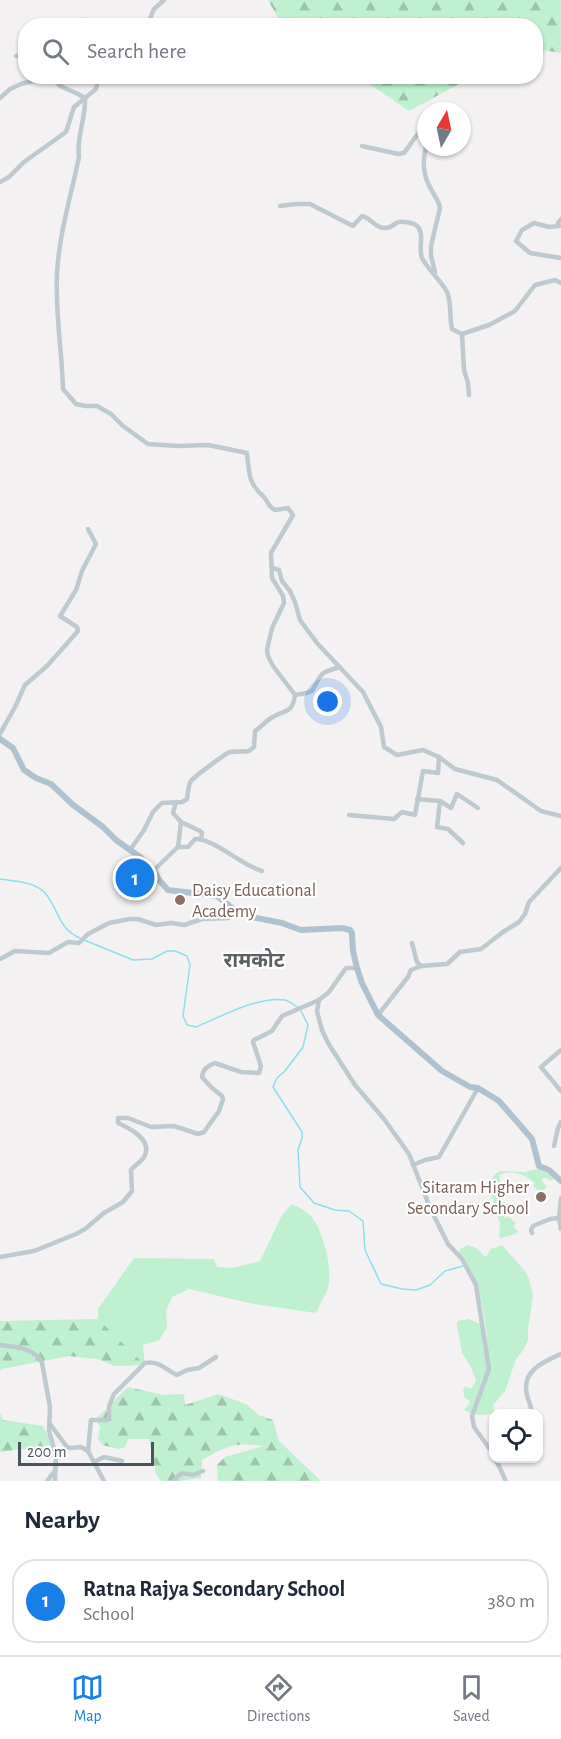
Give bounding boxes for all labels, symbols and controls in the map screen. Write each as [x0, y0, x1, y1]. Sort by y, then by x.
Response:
search box [18, 18, 543, 84]
icon: search [39, 35, 72, 68]
text: Search here [87, 40, 186, 62]
north arrow [417, 102, 471, 156]
your location [313, 687, 342, 716]
pin: 1 [116, 856, 154, 900]
place label: Daisy Educational Academy [192, 882, 316, 921]
marker: Daisy Educational Academy [173, 893, 187, 907]
district label: रामकोट [224, 948, 286, 971]
place label: Sitaram Higher Secondary School [407, 1179, 529, 1218]
marker: Sitaram Higher Secondary School [534, 1190, 548, 1204]
map controls [489, 1409, 543, 1463]
button: locate [489, 1409, 543, 1463]
scale bar [18, 1439, 154, 1466]
text: 200 m [27, 1444, 67, 1460]
text: Nearby [24, 1507, 100, 1533]
text: Ratna Rajya Secondary School [83, 1578, 345, 1600]
text: 1 [42, 1591, 49, 1611]
text: 380 m [487, 1591, 535, 1611]
text: School [83, 1604, 135, 1624]
tab: Map [71, 1671, 104, 1726]
tab: Directions [247, 1671, 311, 1726]
tab: Saved [453, 1671, 490, 1726]

